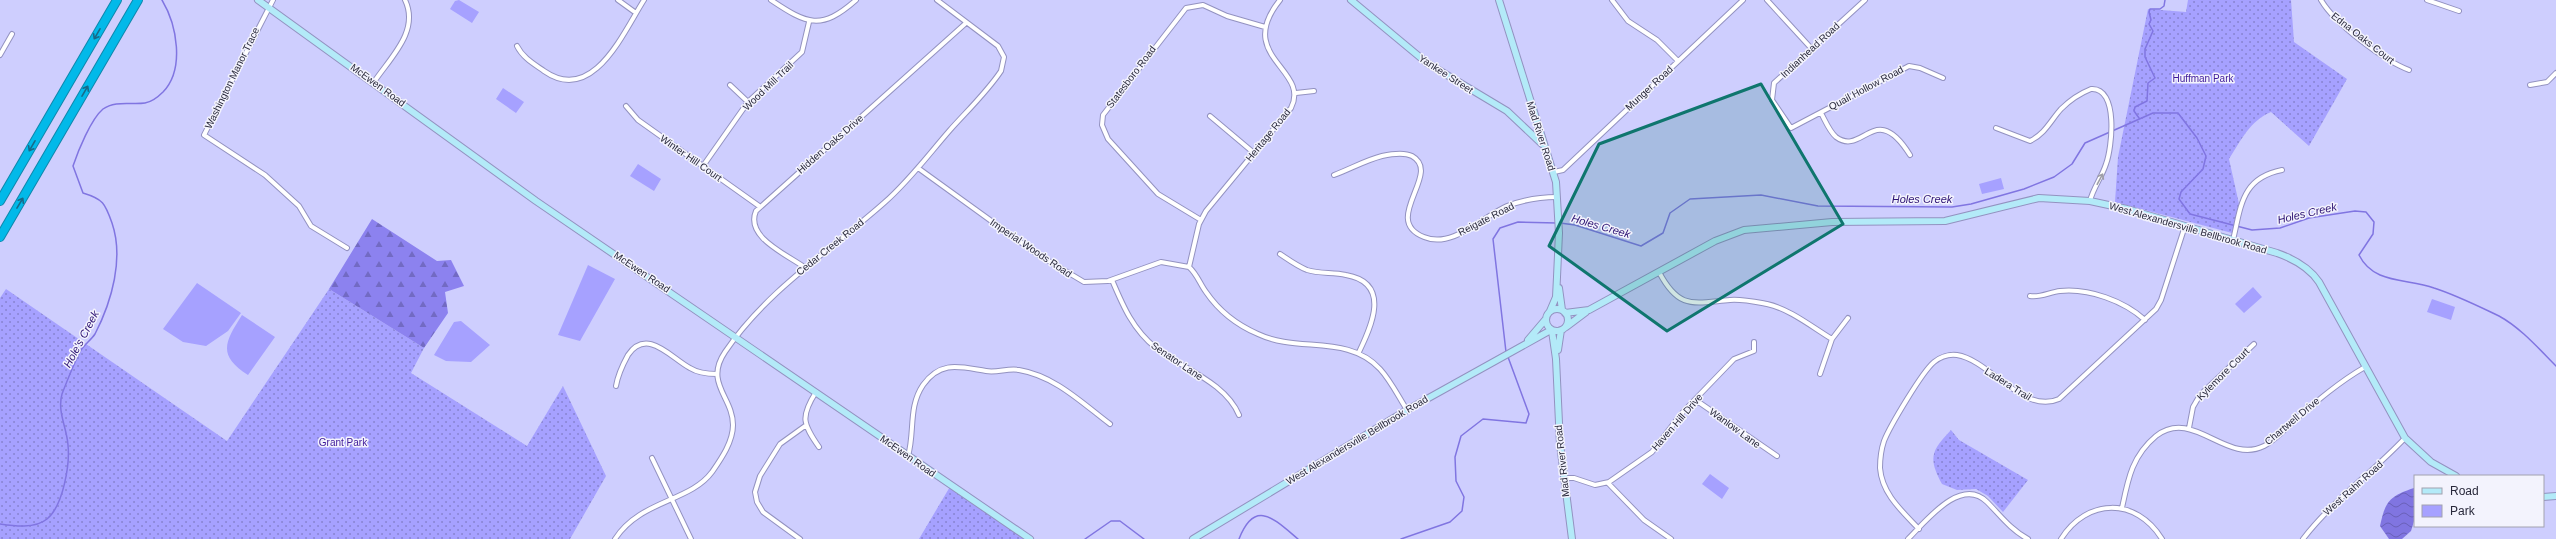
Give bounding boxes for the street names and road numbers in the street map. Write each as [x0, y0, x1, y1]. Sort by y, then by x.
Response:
street label: Edna Oaks Court [2329, 10, 2397, 66]
street label: Indianhead Road [1778, 20, 1842, 80]
street label: Washington Manor Trace [203, 25, 262, 130]
street label: Statesboro Road [1104, 44, 1158, 110]
street label: Yankee Street [1417, 52, 1475, 96]
street label: Wood Mill Trail [741, 59, 795, 113]
street label: McEwen Road [348, 61, 408, 109]
street label: Munger Road [1623, 63, 1675, 113]
street label: Quail Hollow Road [1827, 64, 1905, 112]
street label: Mad River Road [1525, 100, 1557, 172]
street label: Heritage Road [1243, 106, 1293, 164]
street label: Hidden Oaks Drive [795, 112, 866, 176]
street label: Winter Hill Court [658, 133, 724, 184]
street label: Reigate Road [1456, 200, 1516, 238]
street label: West Alexandersville Bellbrook Road [2108, 200, 2268, 256]
street label: Cedar Creek Road [794, 216, 866, 278]
street label: Imperial Woods Road [988, 217, 1074, 279]
street label: McEwen Road [612, 249, 672, 295]
street label: Senator Lane [1149, 340, 1205, 383]
street label: Kylemore Court [2195, 345, 2252, 402]
street label: Ladera Trail [1983, 365, 2033, 403]
street label: Haven Hill Drive [1649, 391, 1705, 453]
street label: West Alexandersville Bellbrook Road [1284, 393, 1430, 487]
street label: Chartwell Drive [2262, 395, 2322, 447]
street label: Wanlow Lane [1707, 406, 1763, 450]
street label: Mad River Road [1553, 424, 1571, 498]
street label: McEwen Road [878, 433, 938, 479]
street label: West Rahn Road [2321, 458, 2385, 518]

